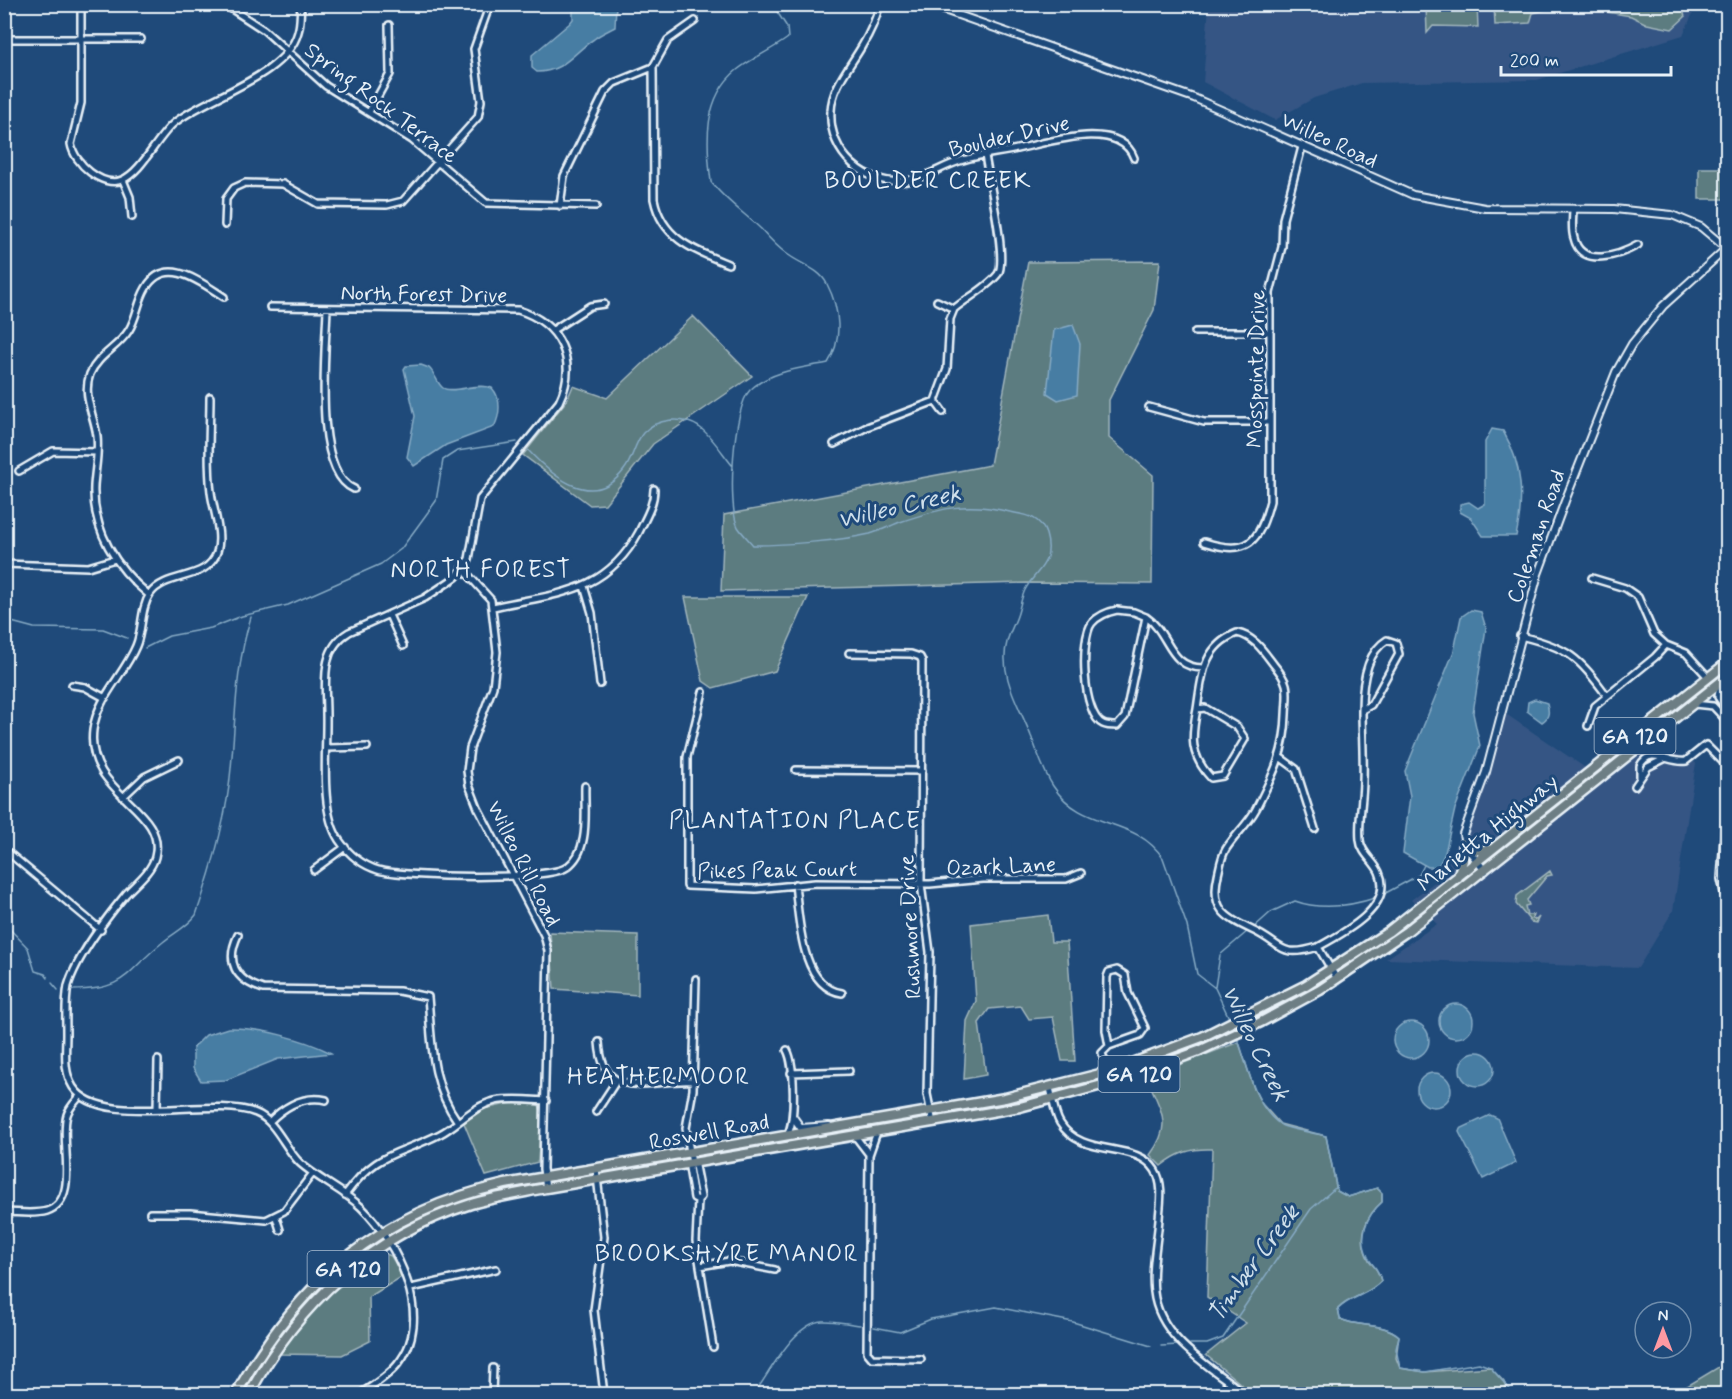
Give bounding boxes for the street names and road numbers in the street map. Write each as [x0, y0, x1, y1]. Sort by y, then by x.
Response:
street label: Spring Rock Terrace [297, 37, 463, 173]
street label: Willeo Road [1276, 106, 1382, 175]
street label: Boulder Drive [946, 109, 1073, 164]
street label: North Forest Drive [340, 280, 508, 310]
street label: Mosspointe Drive [1242, 290, 1272, 448]
street label: Coleman Road [1501, 466, 1573, 607]
road number: GA 120 [1594, 718, 1676, 754]
street label: Marietta Highway [1412, 768, 1566, 901]
street label: Willeo Rill Road [480, 796, 567, 931]
street label: Ozark Lane [946, 851, 1056, 883]
street label: Rushmore Drive [893, 854, 929, 1000]
street label: Pikes Peak Court [697, 856, 857, 886]
road number: GA 120 [1098, 1056, 1180, 1092]
street label: Roswell Road [647, 1109, 772, 1157]
road number: GA 120 [308, 1251, 388, 1287]

